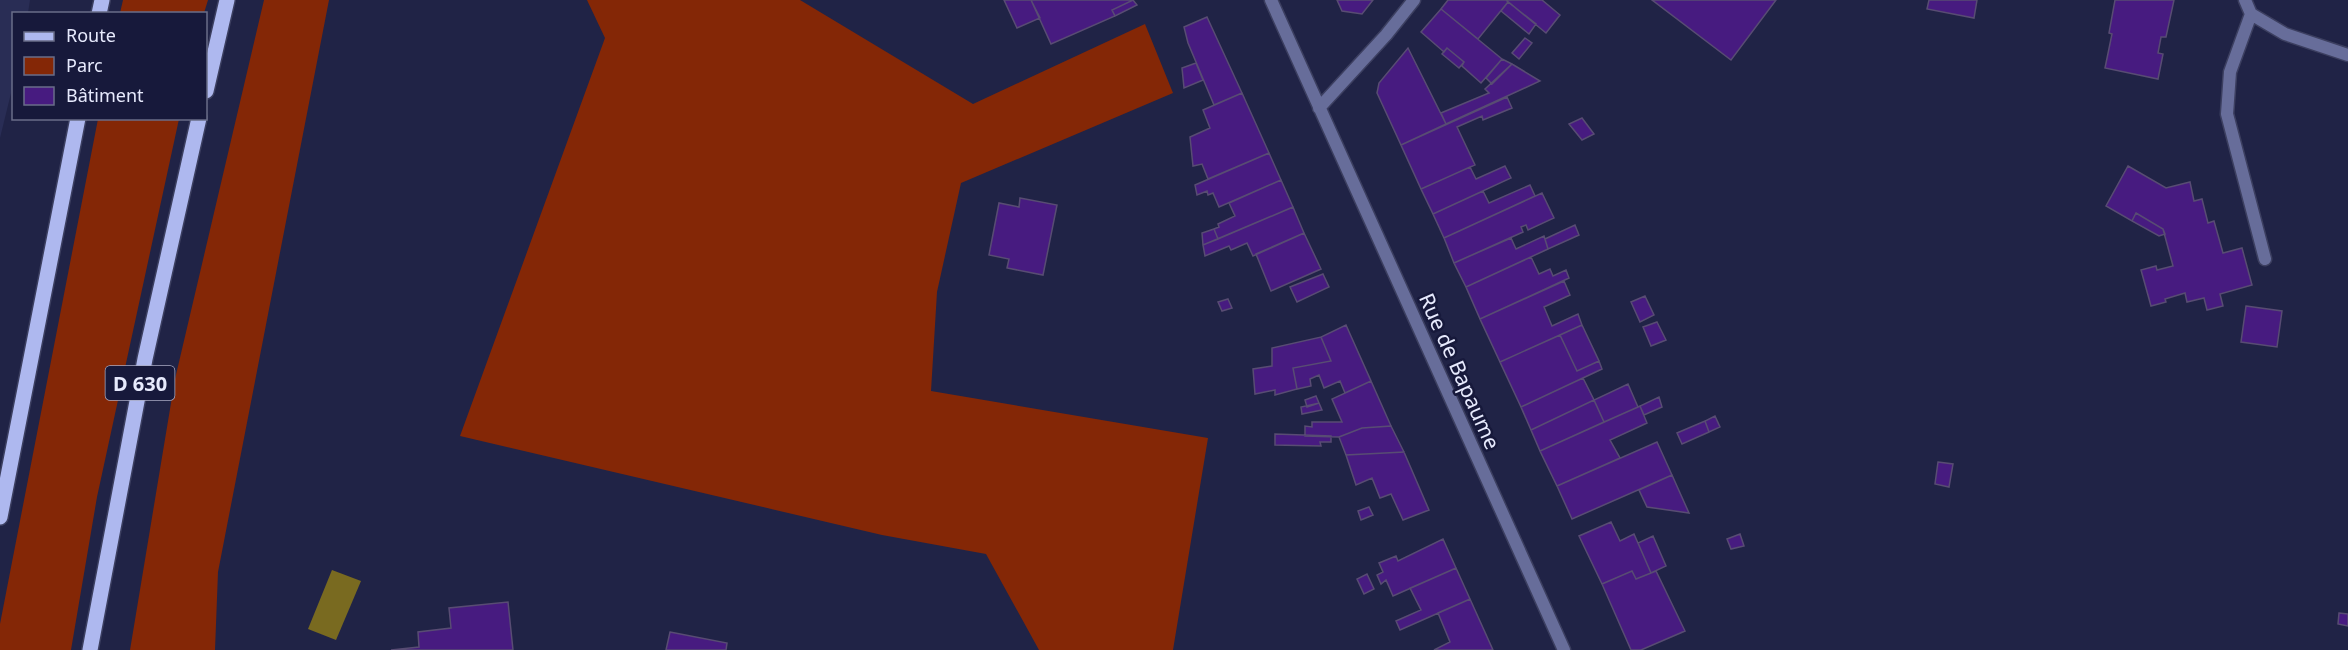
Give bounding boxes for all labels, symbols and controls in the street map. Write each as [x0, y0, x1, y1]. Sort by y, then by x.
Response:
legend [12, 12, 207, 120]
text: Route [66, 23, 116, 47]
text: Parc [66, 53, 103, 77]
text: Bâtiment [66, 83, 144, 107]
street label: Rue de Bapaume [1413, 288, 1507, 454]
road number: D 630 [106, 366, 174, 400]

